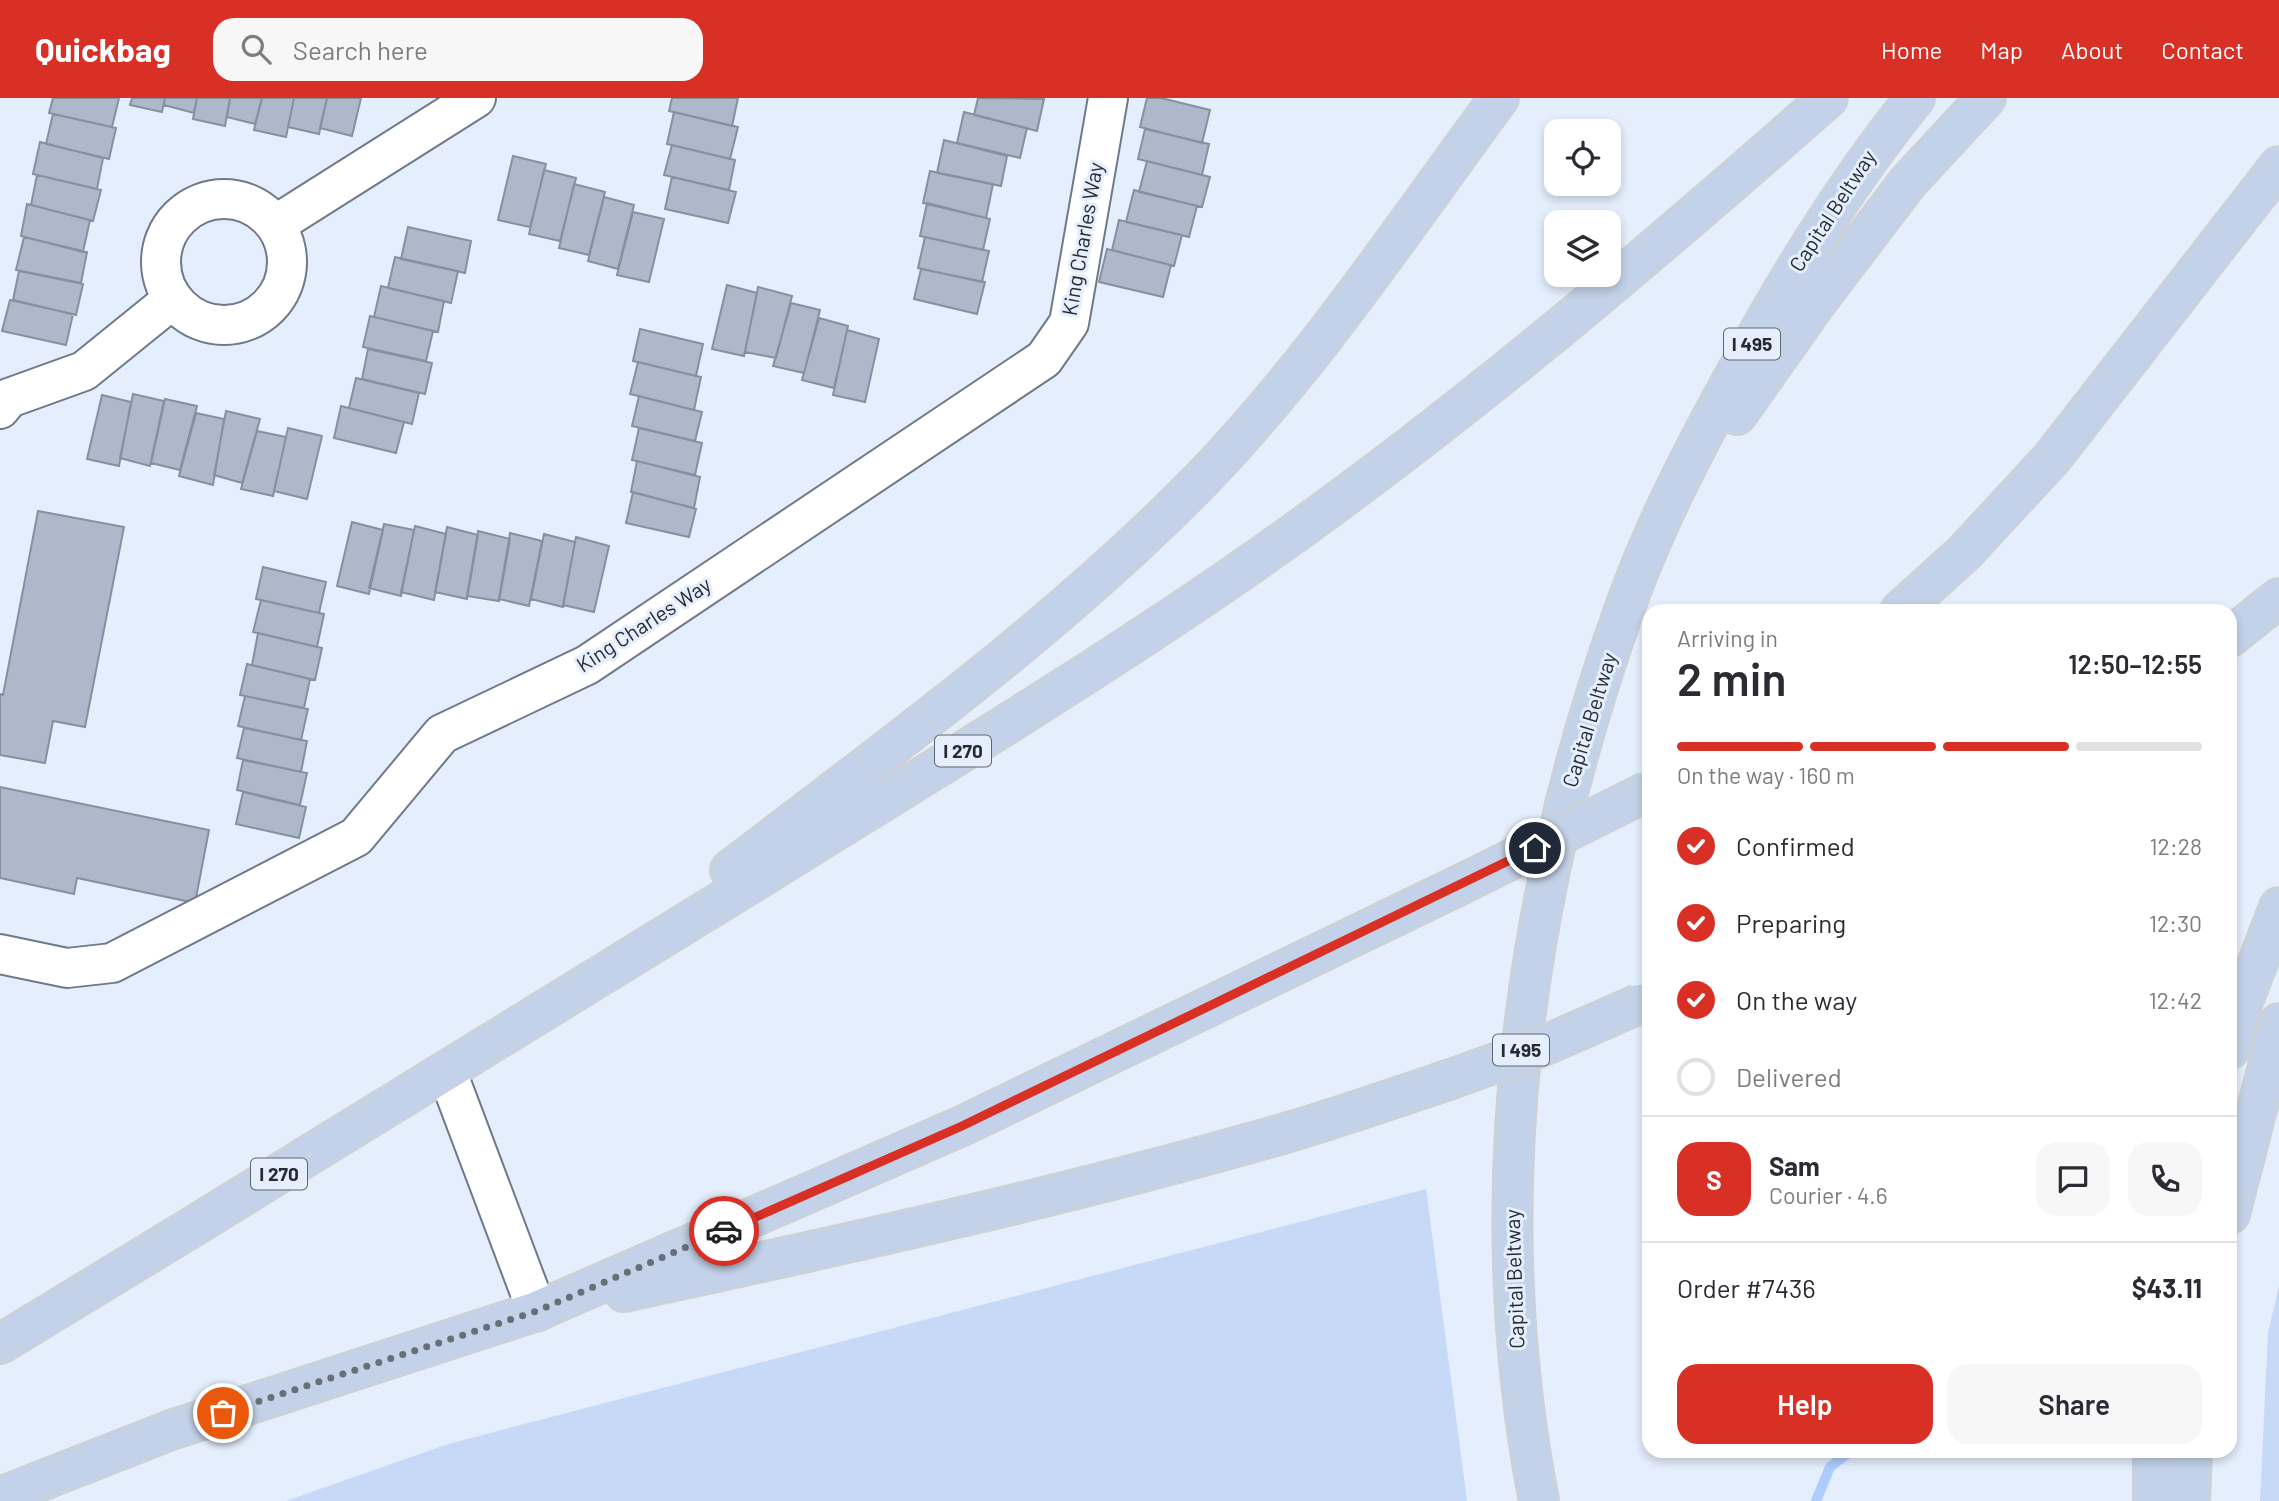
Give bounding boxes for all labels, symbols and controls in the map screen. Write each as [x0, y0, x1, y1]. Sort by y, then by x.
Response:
search box [213, 18, 703, 81]
text: Quickbag [35, 29, 171, 69]
icon: search [237, 30, 275, 68]
text: Search here [293, 34, 428, 65]
text: Home [1881, 35, 1942, 64]
text: Map [1980, 35, 2023, 64]
text: About [2061, 35, 2123, 64]
text: Contact [2161, 35, 2244, 64]
map controls [1544, 119, 1621, 287]
button: locate [1544, 119, 1621, 196]
street label: Capital Beltway [1783, 145, 1880, 276]
street label: King Charles Way [1056, 160, 1107, 317]
button: layers [1544, 210, 1621, 287]
road number: I 495 [1724, 328, 1780, 360]
street label: King Charles Way [571, 571, 715, 676]
text: Arriving in [1677, 624, 1778, 652]
text: 12:50–12:55 [2068, 648, 2202, 679]
street label: Capital Beltway [1556, 649, 1621, 790]
text: 2 min [1677, 650, 1786, 705]
road number: I 270 [935, 736, 991, 766]
text: On the way · 160 m [1677, 761, 1855, 789]
pin [1505, 818, 1565, 878]
icon: check [1677, 827, 1715, 865]
icon: home [1516, 829, 1554, 867]
text: Confirmed [1736, 830, 1855, 861]
text: 12:28 [2150, 832, 2202, 860]
icon: check [1677, 904, 1715, 942]
text: Preparing [1736, 907, 1846, 938]
text: 12:30 [2149, 909, 2202, 937]
icon: check [1677, 981, 1715, 1019]
text: On the way [1736, 984, 1857, 1015]
text: 12:42 [2149, 986, 2202, 1014]
road number: I 495 [1493, 1034, 1549, 1066]
text: Delivered [1736, 1061, 1842, 1092]
button: chat [2036, 1142, 2110, 1216]
button: phone [2128, 1142, 2202, 1216]
text: Sam [1769, 1150, 1820, 1181]
road number: I 270 [251, 1158, 307, 1190]
text: S [1706, 1164, 1722, 1195]
text: Courier · 4.6 [1769, 1181, 1888, 1209]
courier [689, 1196, 759, 1266]
street label: Capital Beltway [1499, 1208, 1528, 1349]
icon: car [705, 1212, 743, 1250]
text: Order #7436 [1677, 1272, 1816, 1303]
text: $43.11 [2132, 1272, 2202, 1303]
button: Help [1677, 1364, 1933, 1444]
button: Share [1947, 1364, 2202, 1444]
pin [193, 1383, 253, 1443]
icon: bag [204, 1394, 242, 1432]

